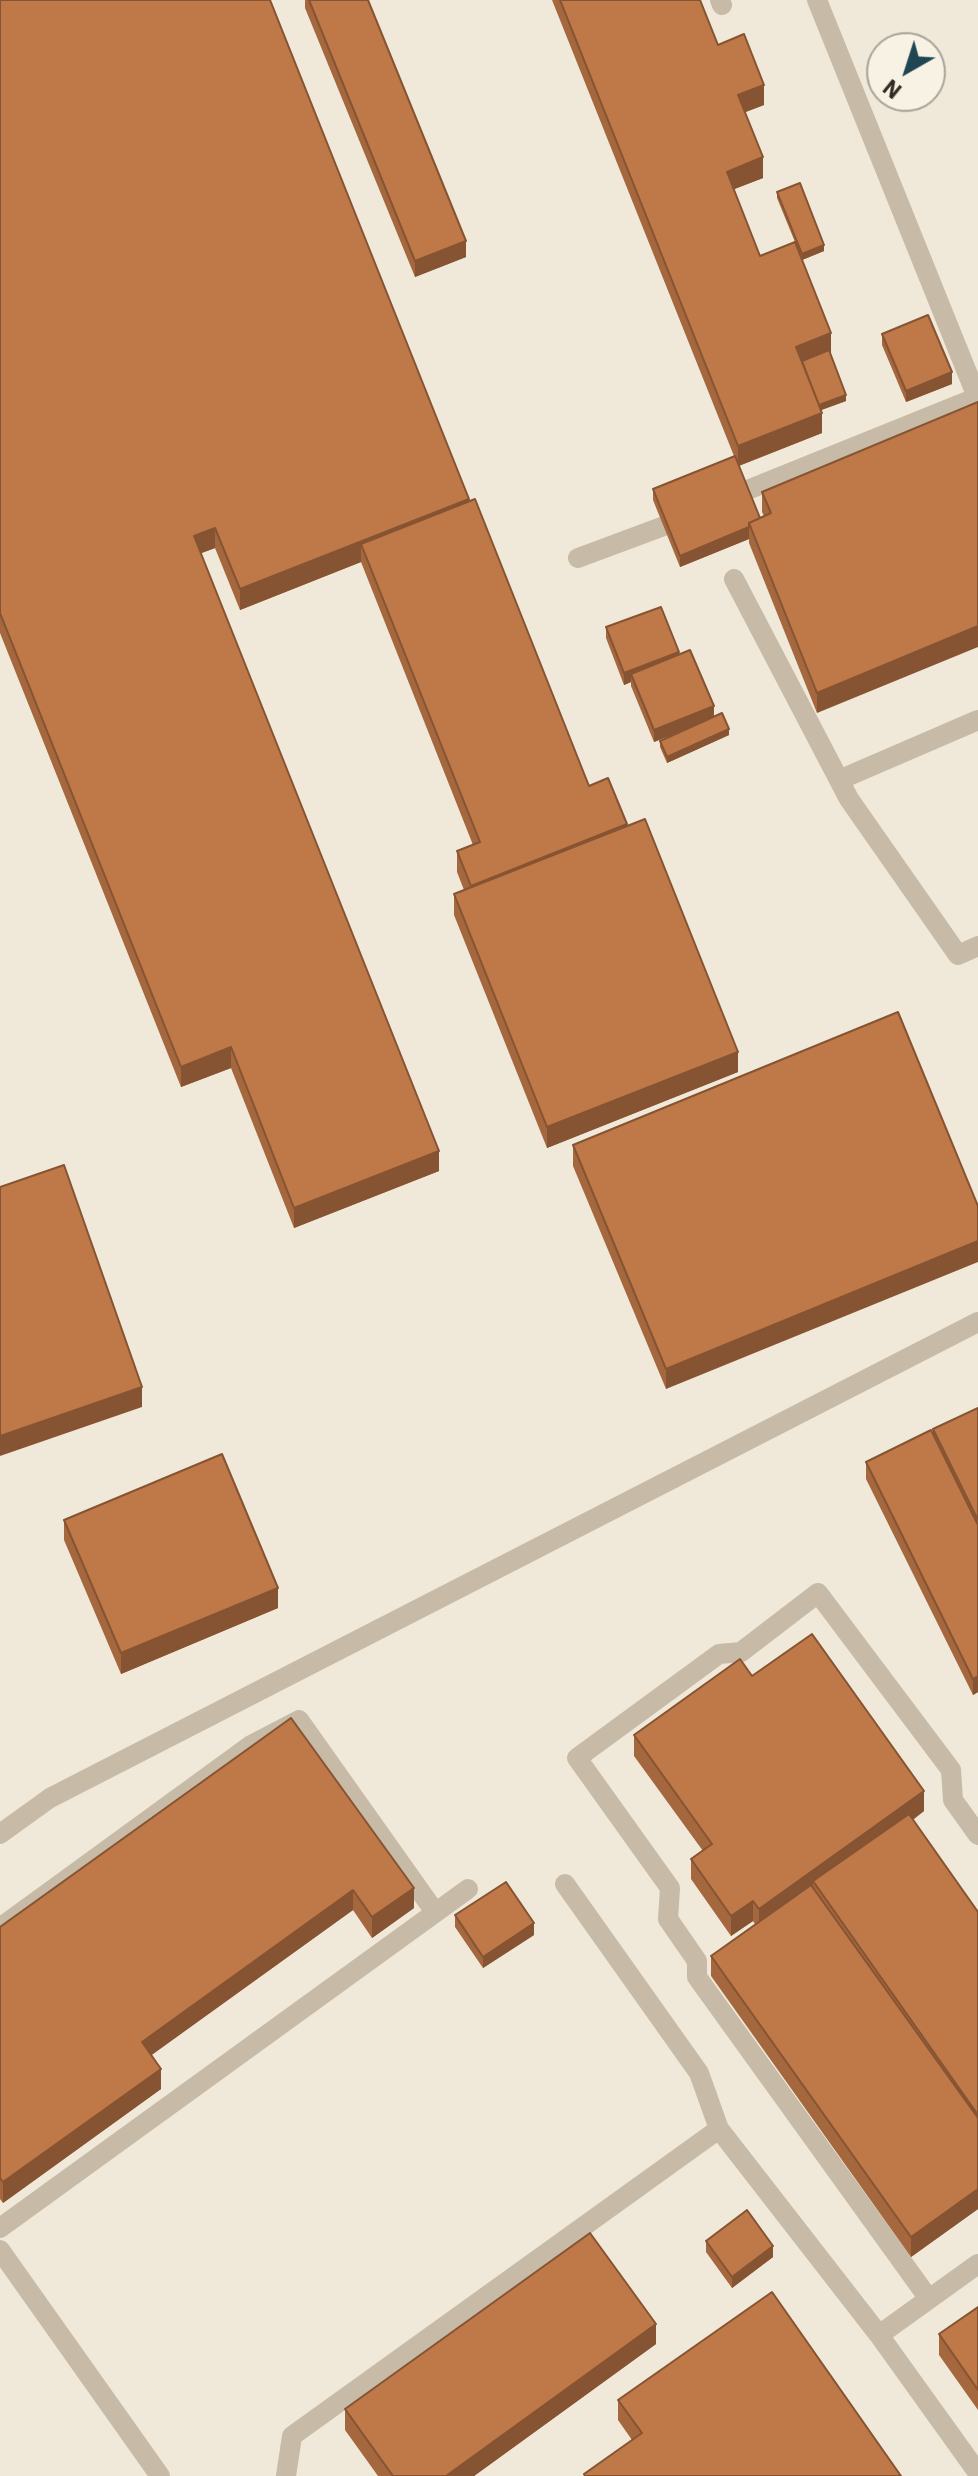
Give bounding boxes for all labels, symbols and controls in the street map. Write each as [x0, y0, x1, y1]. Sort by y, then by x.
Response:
north arrow [866, 32, 946, 112]
text: N [877, 73, 907, 106]

